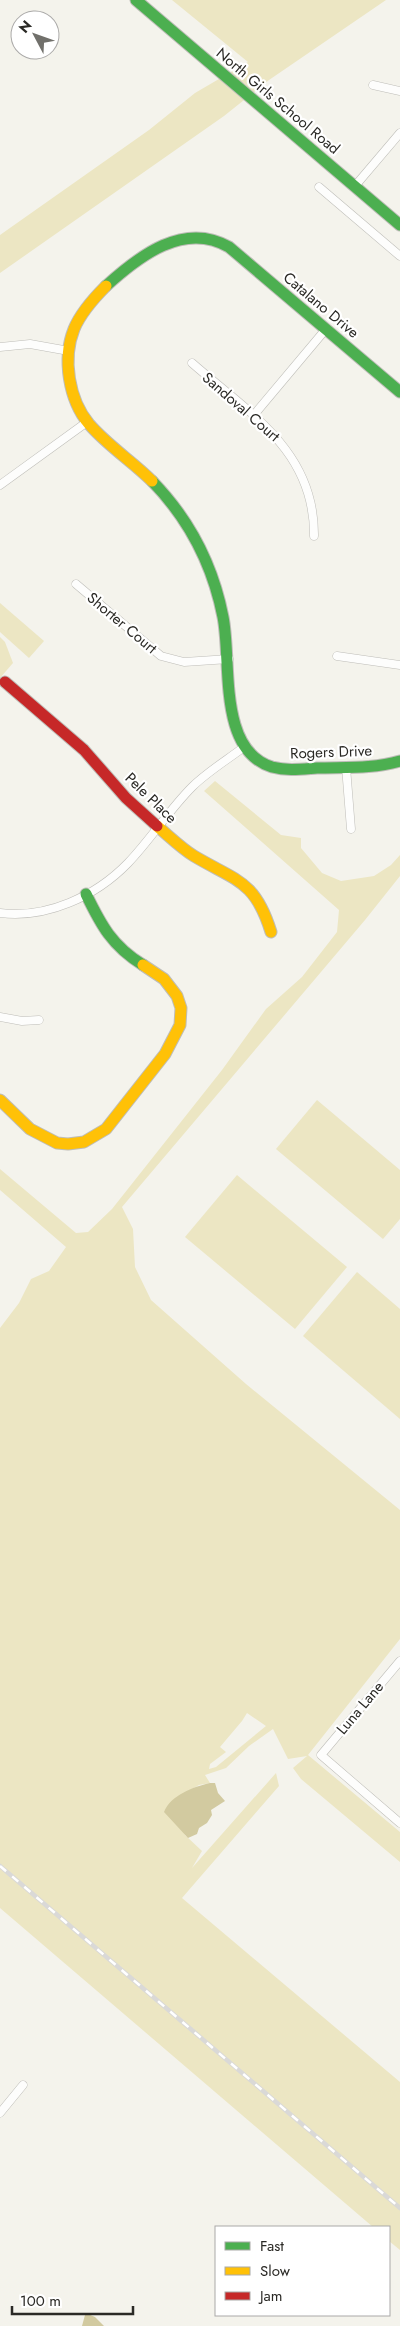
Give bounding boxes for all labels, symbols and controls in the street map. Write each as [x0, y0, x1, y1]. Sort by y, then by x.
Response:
north arrow [10, 10, 60, 60]
text: N [14, 16, 36, 37]
street label: North Girls School Road [211, 43, 345, 159]
street label: Catalano Drive [278, 267, 364, 343]
street label: Sandoval Court [197, 367, 285, 447]
street label: Shorter Court [82, 587, 162, 659]
street label: Rogers Drive [290, 740, 373, 764]
street label: Pele Place [120, 768, 182, 829]
street label: Luna Lane [331, 1676, 389, 1739]
legend [215, 2226, 390, 2316]
text: Fast [260, 2235, 284, 2257]
text: Slow [260, 2260, 291, 2282]
scale bar [12, 2284, 134, 2316]
text: Jam [258, 2285, 283, 2307]
text: 100 m [20, 2290, 61, 2312]

